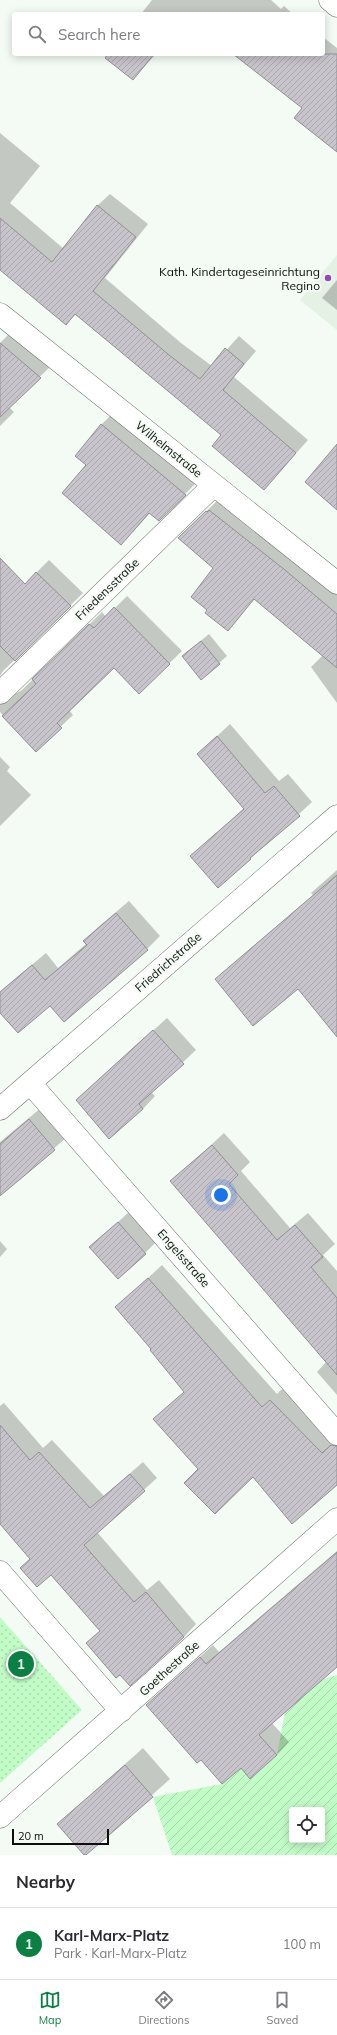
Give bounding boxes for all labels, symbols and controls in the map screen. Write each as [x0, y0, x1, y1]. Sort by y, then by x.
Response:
search box [12, 12, 325, 56]
icon: search [26, 23, 48, 45]
text: Search here [58, 25, 140, 44]
place label: Kath. Kindertageseinrichtung Regino [159, 264, 320, 293]
marker: Kath. Kindertageseinrichtung Regino [323, 273, 333, 283]
street label: Wilhelmstraße [133, 417, 205, 481]
street label: Friedensstraße [72, 555, 142, 623]
street label: Friedrichstraße [132, 929, 204, 995]
your location [211, 1185, 231, 1205]
street label: Engelsstraße [155, 1226, 213, 1290]
street label: Goethestraße [136, 1637, 202, 1699]
pin: 1 [8, 1649, 34, 1679]
map controls [289, 1807, 325, 1843]
button: locate [289, 1807, 325, 1843]
scale bar [12, 1827, 109, 1846]
text: 20 m [18, 1829, 44, 1843]
text: Nearby [16, 1871, 75, 1892]
text: Karl-Marx-Platz [54, 1926, 169, 1945]
text: 1 [25, 1936, 33, 1952]
text: 100 m [283, 1936, 321, 1952]
text: Park · Karl-Marx-Platz [54, 1945, 187, 1961]
tab: Map [39, 1989, 61, 2027]
tab: Directions [139, 1989, 189, 2027]
tab: Saved [267, 1989, 298, 2027]

